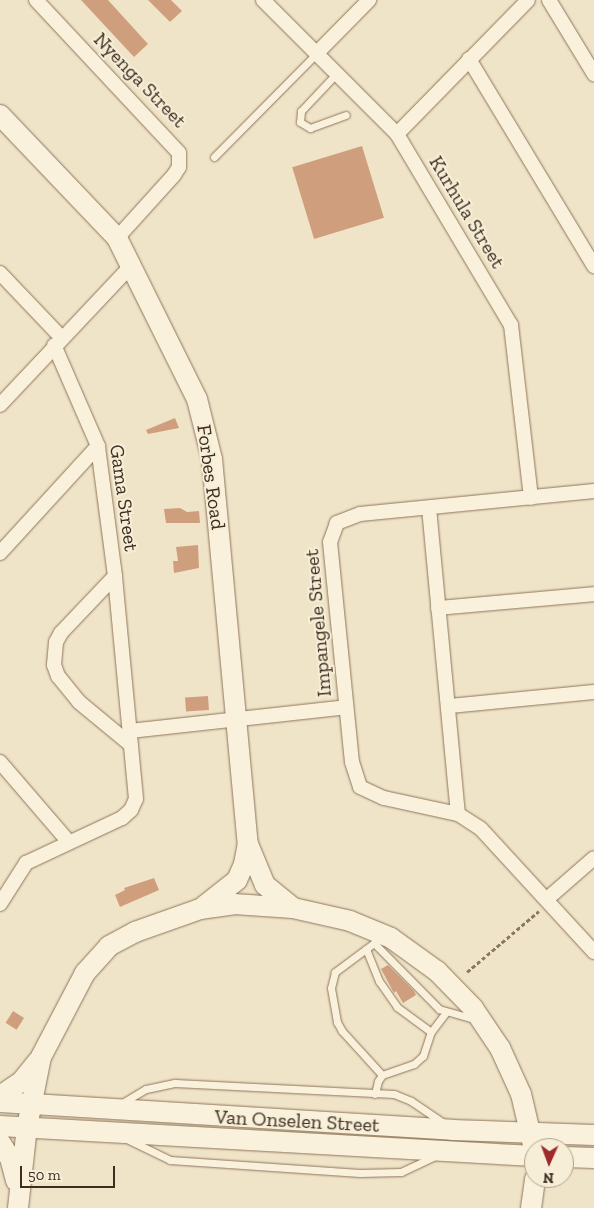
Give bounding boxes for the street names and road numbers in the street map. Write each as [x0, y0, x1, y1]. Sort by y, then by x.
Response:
street label: Nyenga Street [89, 27, 191, 133]
street label: Kurhula Street [424, 151, 510, 273]
street label: Forbes Road [192, 423, 230, 531]
street label: Gama Street [105, 443, 143, 553]
street label: Impangele Street [300, 548, 336, 698]
street label: Van Onselen Street [214, 1105, 380, 1137]

